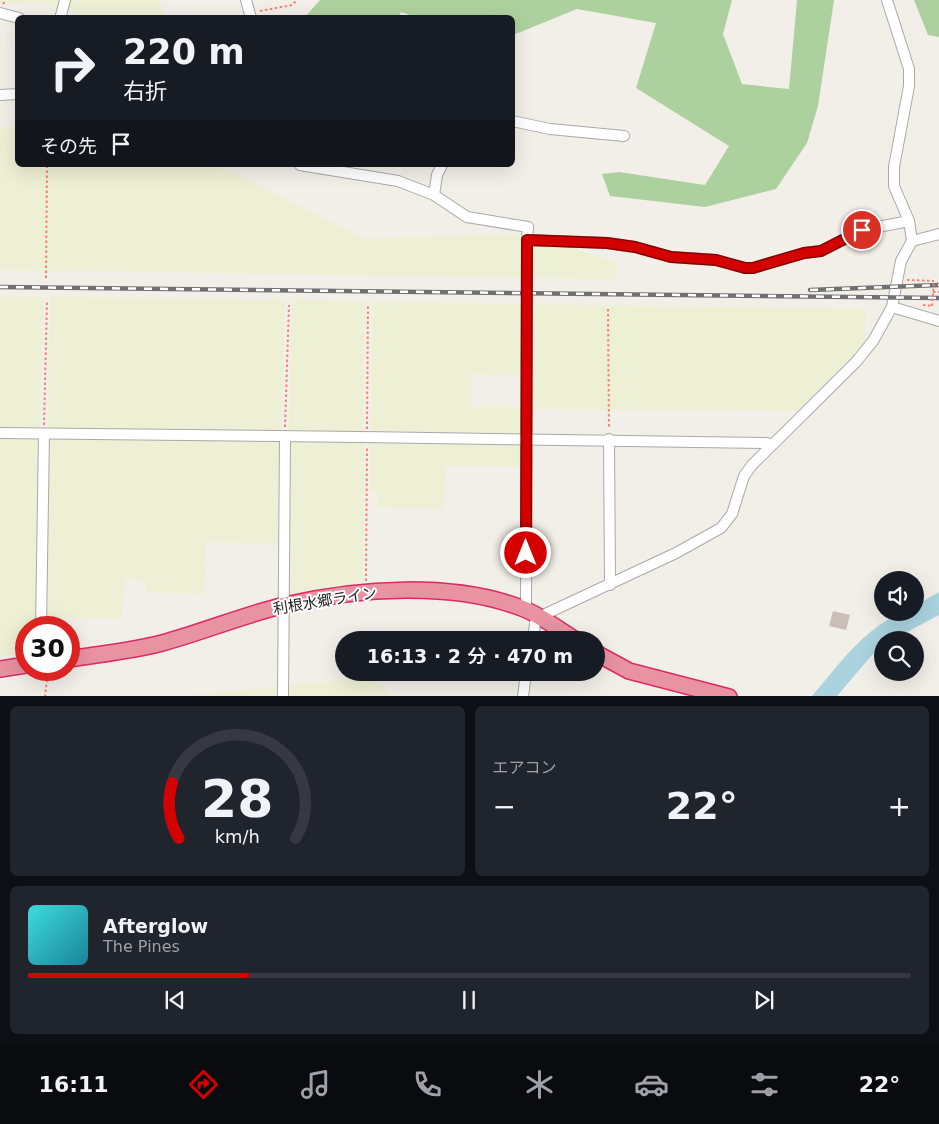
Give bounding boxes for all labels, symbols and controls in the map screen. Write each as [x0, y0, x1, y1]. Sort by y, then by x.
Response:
text: 220 m [123, 32, 245, 72]
icon: right [40, 35, 105, 100]
text: 右折 [123, 79, 167, 104]
icon: arrive [107, 130, 135, 158]
text: その先 [40, 135, 97, 157]
pin [841, 209, 883, 251]
icon: arrive [848, 216, 876, 244]
position arrow [499, 526, 551, 578]
map controls [874, 571, 924, 681]
button: sound [874, 571, 924, 621]
street label: 利根水郷ライン [272, 584, 378, 618]
speed limit sign: 30 [15, 616, 80, 681]
button: search [874, 631, 924, 681]
text: 16:13 · 2 分 · 470 m [367, 645, 573, 667]
text: エアコン [493, 758, 557, 777]
text: 28 [201, 769, 273, 829]
text: 22° [666, 784, 738, 828]
text: − [493, 790, 516, 823]
text: + [888, 790, 911, 823]
text: km/h [215, 826, 260, 847]
text: Afterglow [103, 915, 208, 937]
text: The Pines [103, 937, 180, 956]
icon: previous [161, 986, 189, 1014]
icon: pause [455, 986, 483, 1014]
icon: next [750, 986, 778, 1014]
icon: directions [186, 1067, 221, 1102]
icon: music [298, 1067, 333, 1102]
icon: phone [410, 1067, 445, 1102]
icon: climate [522, 1067, 557, 1102]
icon: car [634, 1067, 669, 1102]
icon: filters [747, 1067, 782, 1102]
text: 16:11 [39, 1072, 109, 1097]
text: 22° [859, 1072, 900, 1097]

